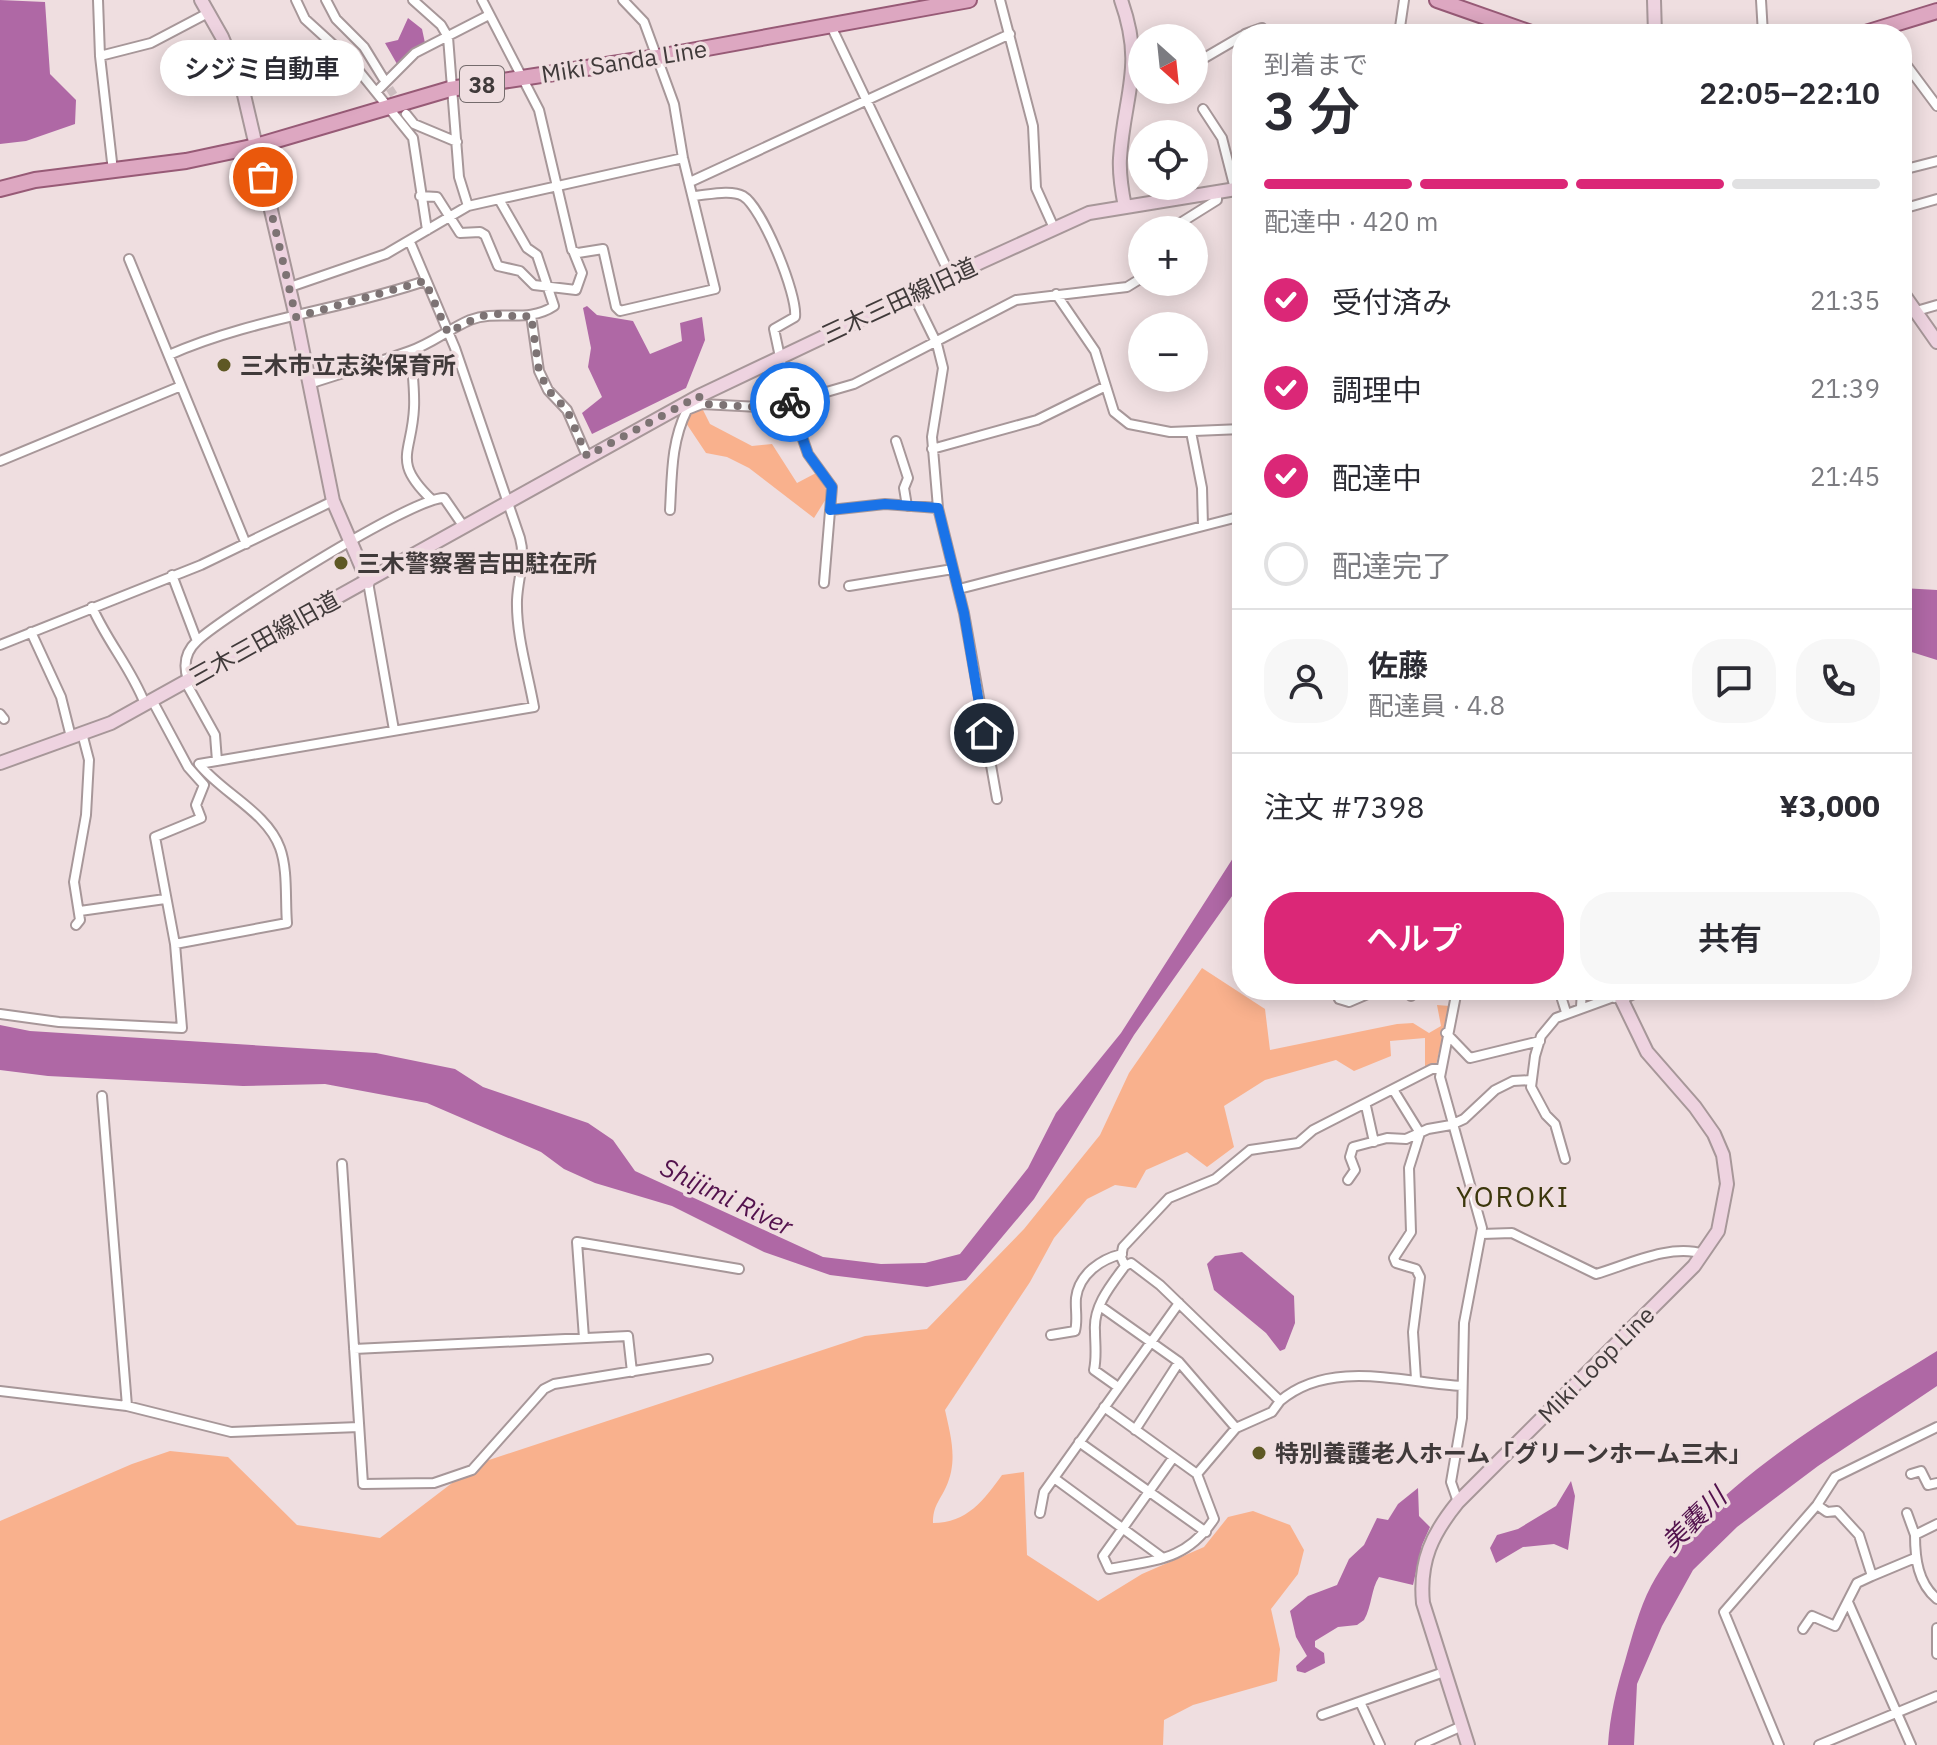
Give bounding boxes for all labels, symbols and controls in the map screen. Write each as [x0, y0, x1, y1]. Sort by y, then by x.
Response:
north arrow [1128, 24, 1208, 104]
map controls [1128, 24, 1208, 392]
street label: Miki Sanda Line [539, 32, 709, 90]
callout: シジミ自動車 [161, 41, 365, 97]
text: 到着まで [1264, 47, 1368, 81]
text: シジミ自動車 [184, 51, 340, 85]
road number: 38 [460, 66, 504, 102]
text: 22:05–22:10 [1699, 73, 1880, 112]
text: 3 分 [1264, 77, 1359, 144]
button: locate [1128, 120, 1208, 200]
pin [229, 143, 297, 211]
icon: bag [241, 155, 285, 199]
text: 配達中 · 420 m [1264, 204, 1438, 238]
button: + [1128, 216, 1208, 296]
street label: 三木三田線旧道 [816, 250, 982, 350]
icon: check [1264, 278, 1308, 322]
text: 受付済み [1332, 282, 1452, 321]
text: 21:35 [1810, 283, 1880, 317]
button: − [1128, 312, 1208, 392]
place label: 三木市立志染保育所 [240, 349, 456, 381]
marker: 三木市立志染保育所 [215, 356, 233, 374]
courier [750, 362, 830, 442]
icon: check [1264, 366, 1308, 410]
text: 調理中 [1332, 370, 1422, 409]
text: 21:39 [1810, 371, 1880, 405]
icon: bike [768, 380, 812, 424]
icon: check [1264, 454, 1308, 498]
text: 配達中 [1332, 458, 1422, 497]
text: 21:45 [1810, 459, 1880, 493]
text: 配達完了 [1332, 546, 1452, 585]
place label: 三木警察署吉田駐在所 [357, 547, 597, 579]
marker: 三木警察署吉田駐在所 [332, 554, 350, 572]
street label: 三木三田線旧道 [183, 583, 345, 693]
button: person [1264, 639, 1348, 723]
button: chat [1692, 639, 1776, 723]
button: phone [1796, 639, 1880, 723]
text: 佐藤 [1368, 645, 1428, 684]
text: 配達員 · 4.8 [1368, 688, 1505, 722]
pin [950, 699, 1018, 767]
icon: home [962, 711, 1006, 755]
text: ¥3,000 [1779, 786, 1880, 825]
text: 注文 #7398 [1264, 787, 1424, 826]
button: ヘルプ [1264, 892, 1564, 984]
button: 共有 [1580, 892, 1880, 984]
water label: Shijimi River [655, 1149, 800, 1243]
district label: YOROKI [1456, 1178, 1570, 1215]
street label: Miki Loop Line [1531, 1299, 1661, 1429]
place label: 特別養護老人ホーム「グリーンホーム三木」 [1275, 1437, 1752, 1469]
marker: 特別養護老人ホーム「グリーンホーム三木」 [1250, 1444, 1268, 1462]
water label: 美嚢川 [1653, 1478, 1735, 1558]

